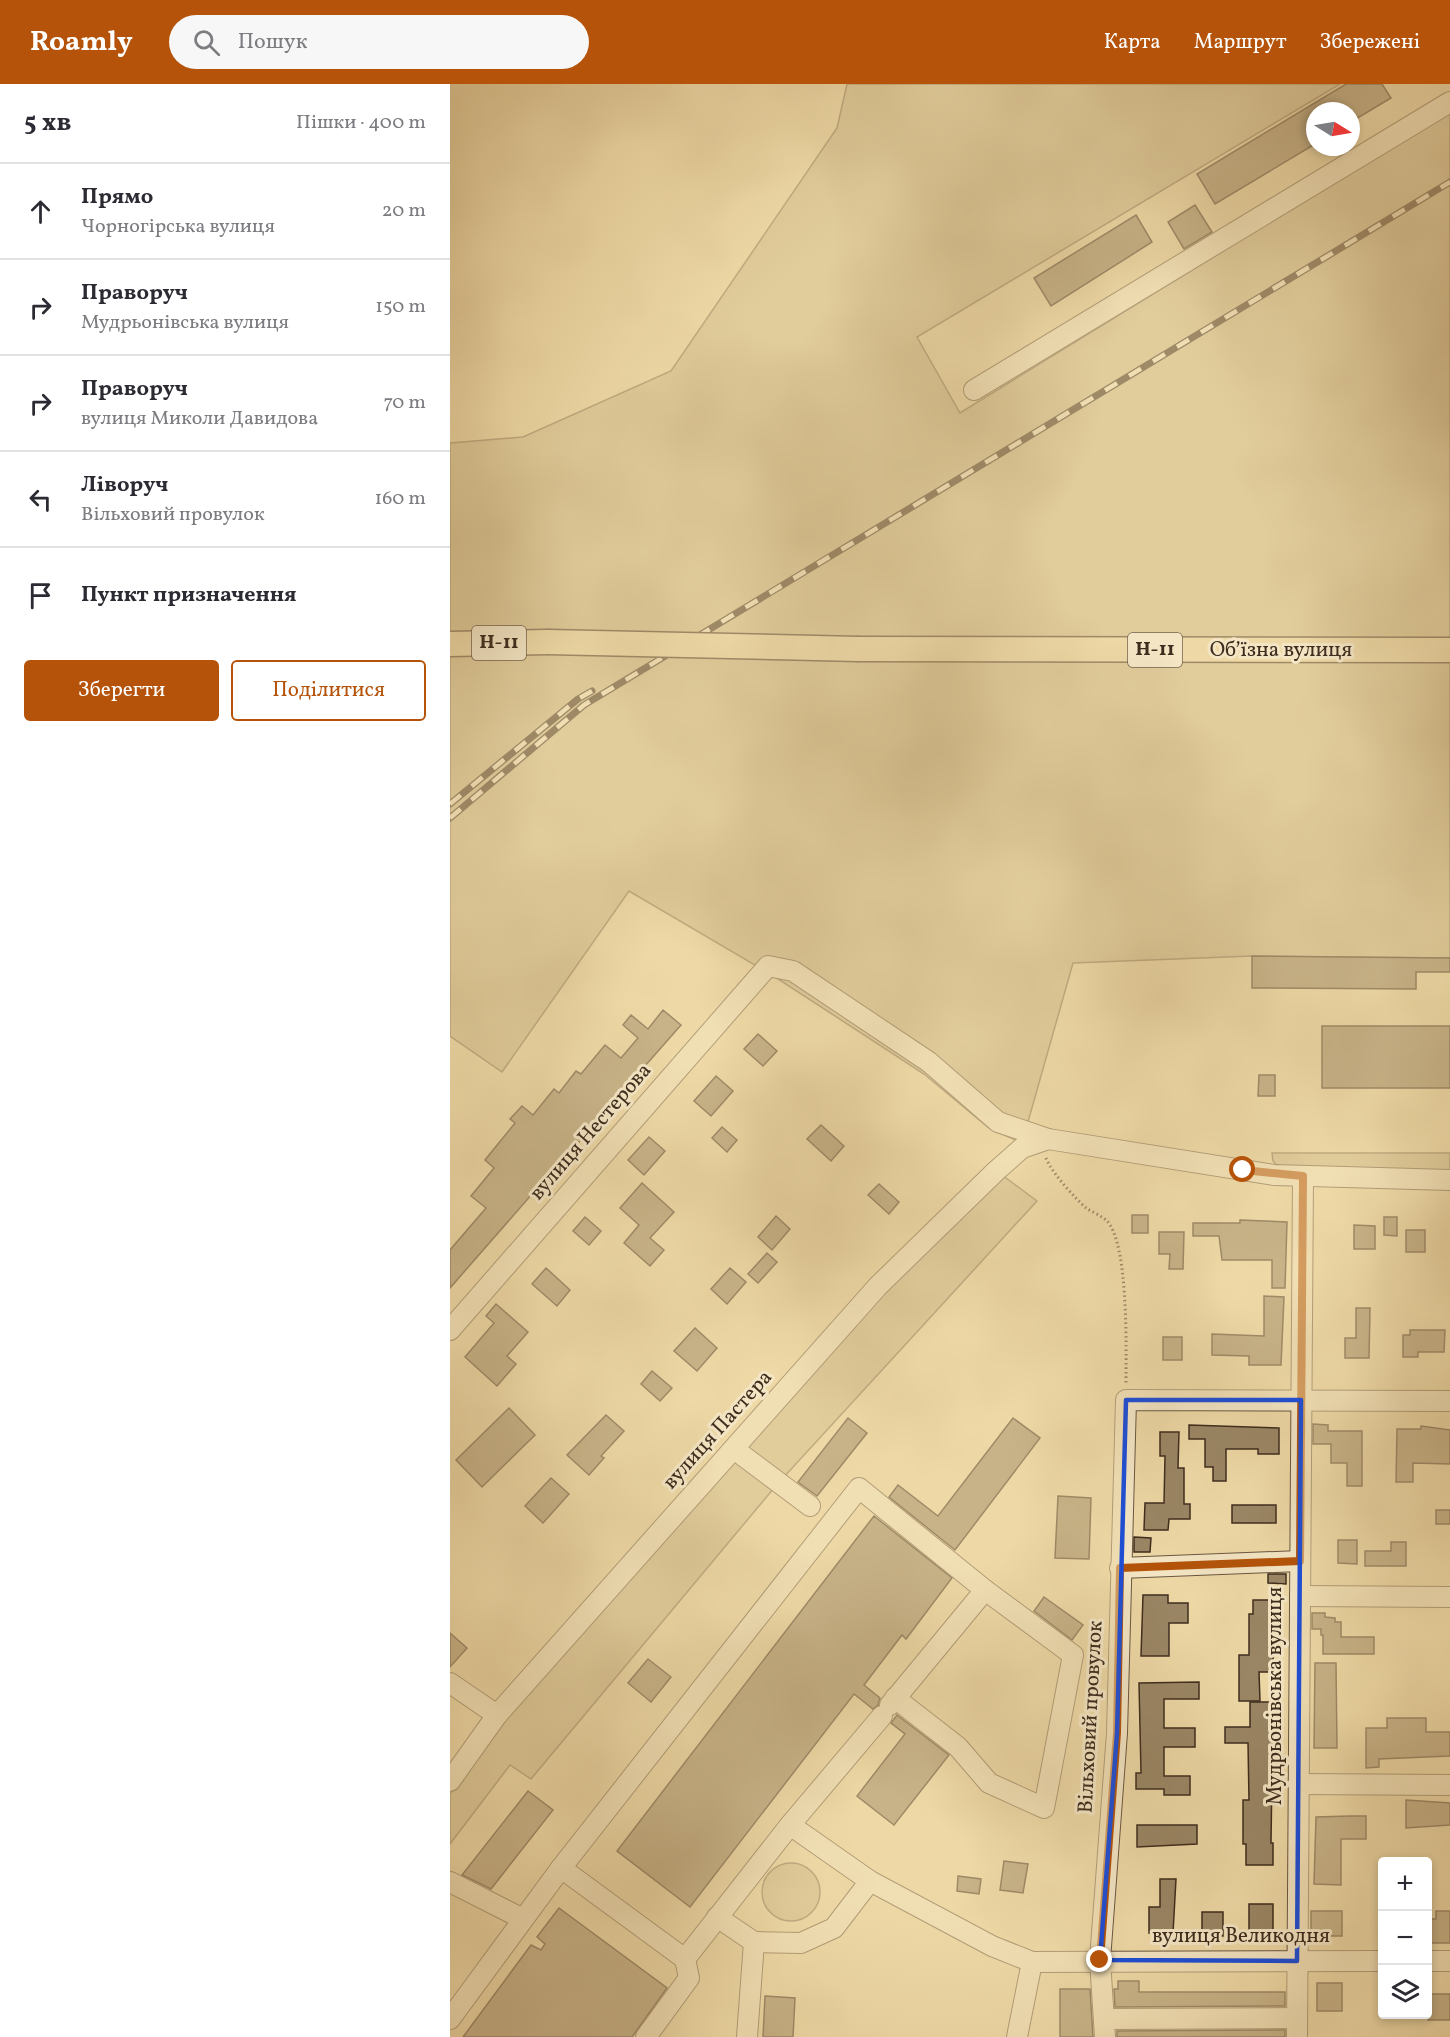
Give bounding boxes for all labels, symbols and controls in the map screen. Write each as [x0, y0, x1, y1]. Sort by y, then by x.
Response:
search box [169, 15, 589, 69]
text: Roamly [30, 23, 133, 62]
icon: search [190, 26, 223, 59]
text: Пошук [238, 27, 307, 58]
text: Карта [1104, 28, 1161, 57]
text: Маршрут [1194, 28, 1287, 57]
text: Збережені [1320, 28, 1420, 57]
north arrow [1306, 102, 1360, 156]
text: 5 хв [24, 105, 71, 141]
text: Пішки · 400 m [296, 109, 426, 137]
text: Прямо [81, 182, 153, 213]
icon: ahead [24, 195, 57, 228]
text: 20 m [382, 197, 426, 225]
text: Чорногірська вулиця [81, 213, 275, 241]
text: Праворуч [81, 278, 188, 309]
icon: right [24, 291, 57, 324]
text: 150 m [375, 293, 426, 321]
text: Мудрьонівська вулиця [81, 309, 289, 337]
text: Праворуч [81, 374, 188, 405]
icon: right [24, 387, 57, 420]
text: 70 m [383, 389, 426, 417]
text: вулиця Миколи Давидова [81, 405, 318, 433]
text: Ліворуч [81, 470, 168, 501]
icon: left [24, 483, 57, 516]
text: 160 m [374, 485, 426, 513]
text: Вільховий провулок [81, 501, 265, 529]
icon: arrive [24, 579, 57, 612]
text: Пункт призначення [81, 580, 297, 611]
road number: Н-11 [472, 626, 526, 660]
road number: Н-11 [1128, 633, 1182, 667]
street label: Обʼїзна вулиця [1210, 636, 1352, 665]
button: Зберегти [24, 660, 219, 721]
button: Поділитися [231, 660, 426, 721]
street label: вулиця Нестерова [523, 1057, 659, 1207]
route start [1229, 1156, 1255, 1182]
street label: вулиця Пастера [657, 1364, 779, 1496]
street label: Мудрьонівська вулиця [1261, 1587, 1290, 1805]
street label: Вільховий провулок [1071, 1620, 1111, 1814]
map controls [1378, 1857, 1432, 2019]
button: + [1378, 1857, 1432, 1911]
button: − [1378, 1911, 1432, 1965]
street label: вулиця Великодня [1152, 1922, 1330, 1951]
route end [1086, 1946, 1112, 1972]
button: layers [1378, 1965, 1432, 2019]

